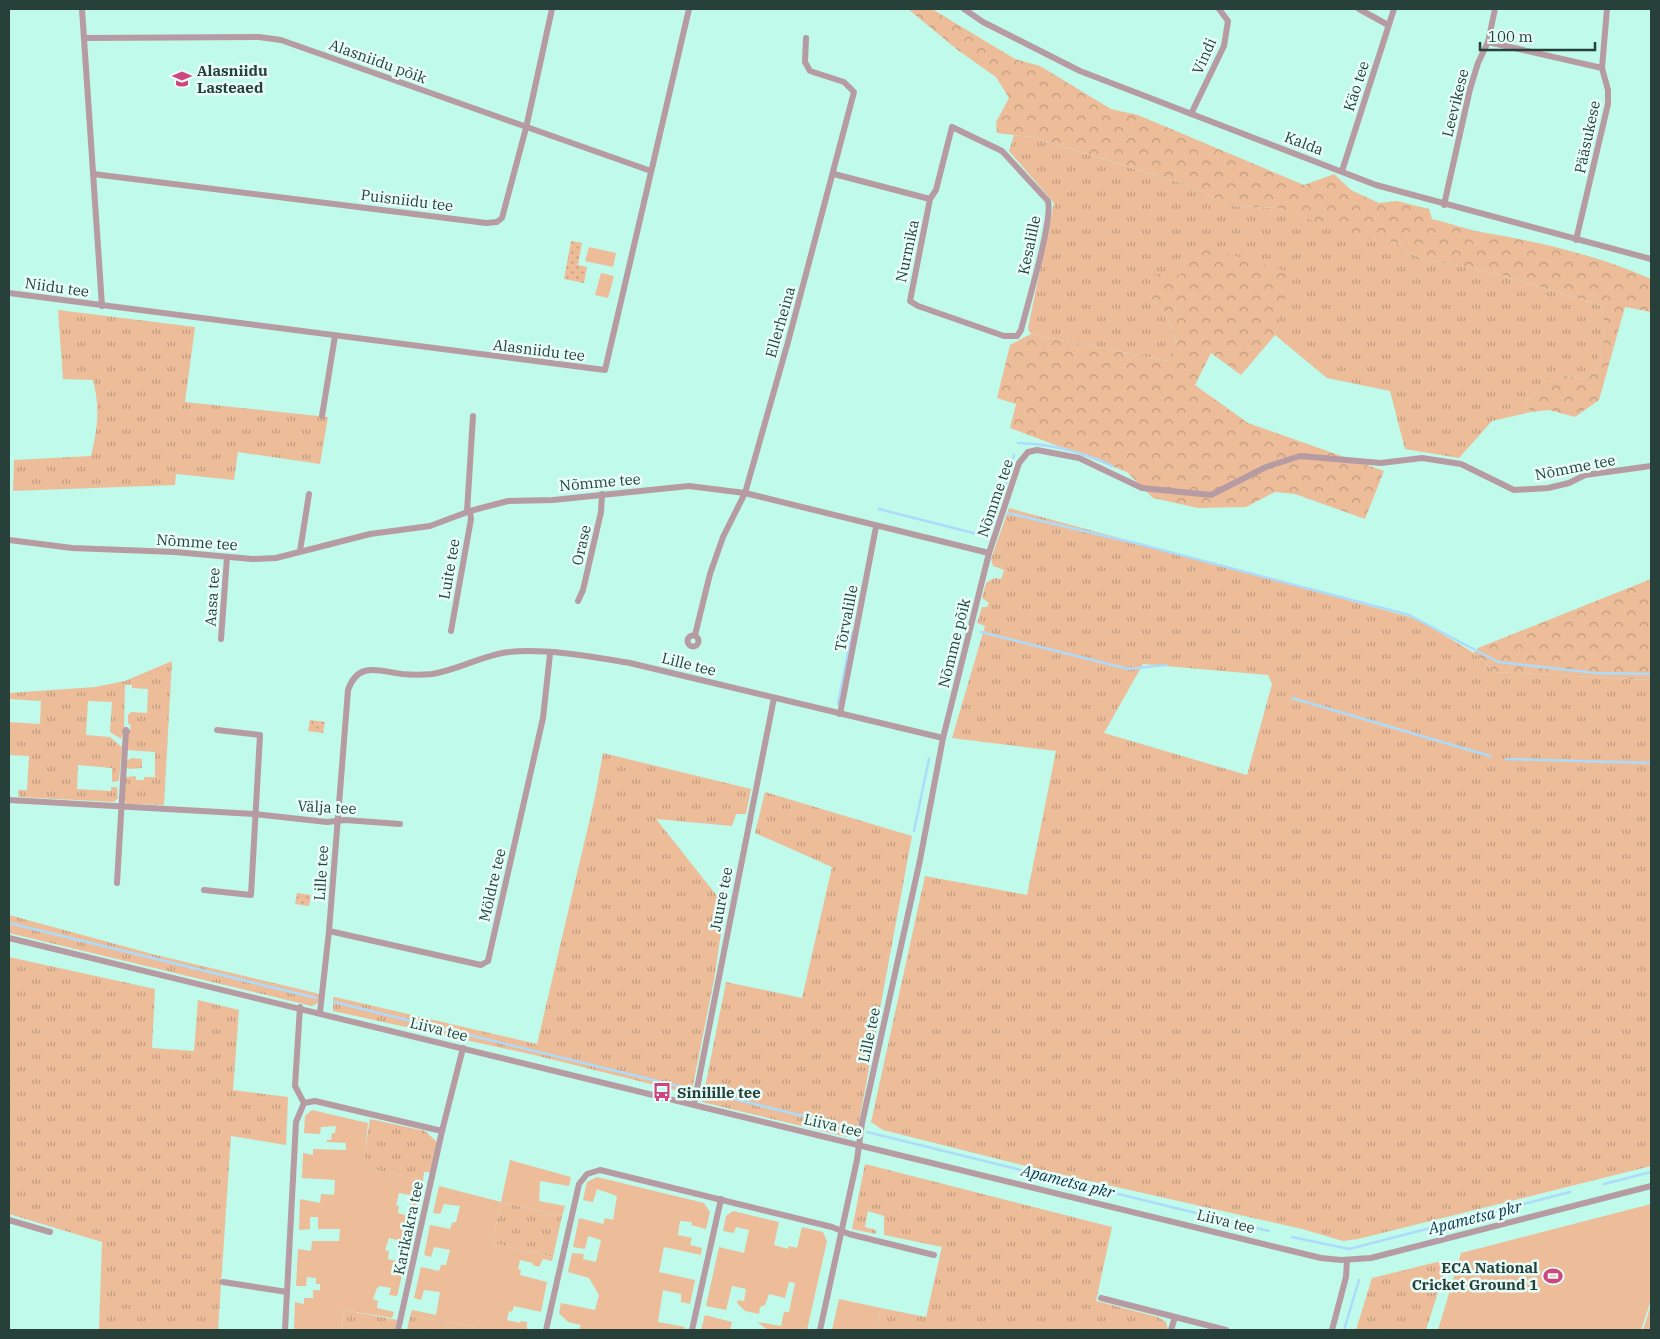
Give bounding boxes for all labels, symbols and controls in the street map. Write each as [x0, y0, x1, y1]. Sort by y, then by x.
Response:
scale bar [1480, 20, 1595, 52]
text: 100 m [1488, 27, 1533, 46]
street label: Alasniidu põik [327, 35, 430, 88]
street label: Vindi [1188, 35, 1220, 77]
street label: Käo tee [1339, 58, 1373, 114]
place label: Alasniidu Lasteaed [197, 61, 268, 97]
street label: Leevikese [1437, 67, 1473, 139]
school or university icon: Alasniidu Lasteaed [171, 68, 193, 90]
street label: Pääsukese [1570, 99, 1604, 175]
street label: Kalda [1282, 127, 1326, 159]
street label: Puisniidu tee [360, 185, 454, 215]
street label: Kesalille [1013, 214, 1045, 276]
street label: Nurmika [891, 218, 923, 284]
street label: Niidu tee [24, 273, 90, 301]
street label: Ellerheina [761, 284, 799, 360]
street label: Alasniidu tee [492, 335, 586, 365]
street label: Nõmme tee [1533, 450, 1617, 484]
street label: Nõmme tee [973, 456, 1017, 540]
street label: Nõmme tee [559, 469, 641, 495]
street label: Orase [567, 523, 595, 567]
street label: Nõmme tee [156, 530, 238, 554]
street label: Luite tee [434, 537, 464, 601]
street label: Aasa tee [200, 567, 224, 627]
street label: Tõrvalille [830, 583, 862, 653]
street label: Nõmme põik [934, 596, 974, 690]
street label: Lille tee [660, 648, 718, 680]
street label: Välja tee [297, 796, 357, 818]
street label: Lille tee [310, 845, 332, 901]
street label: Möldre tee [474, 846, 510, 924]
street label: Juure tee [705, 865, 737, 933]
street label: Lille tee [854, 1006, 884, 1064]
street label: Liiva tee [408, 1013, 470, 1045]
bus stop icon: Sinilille tee [651, 1081, 673, 1103]
place label: Sinilille tee [677, 1083, 761, 1102]
street label: Liiva tee [802, 1109, 864, 1141]
water label: Apametsa pkr [1018, 1160, 1118, 1202]
street label: Karikakra tee [389, 1179, 427, 1277]
water label: Apametsa pkr [1425, 1196, 1525, 1238]
street label: Liiva tee [1195, 1205, 1257, 1237]
place label: ECA National Cricket Ground 1 [1412, 1258, 1538, 1294]
sports icon: ECA National Cricket Ground 1 [1542, 1265, 1564, 1287]

